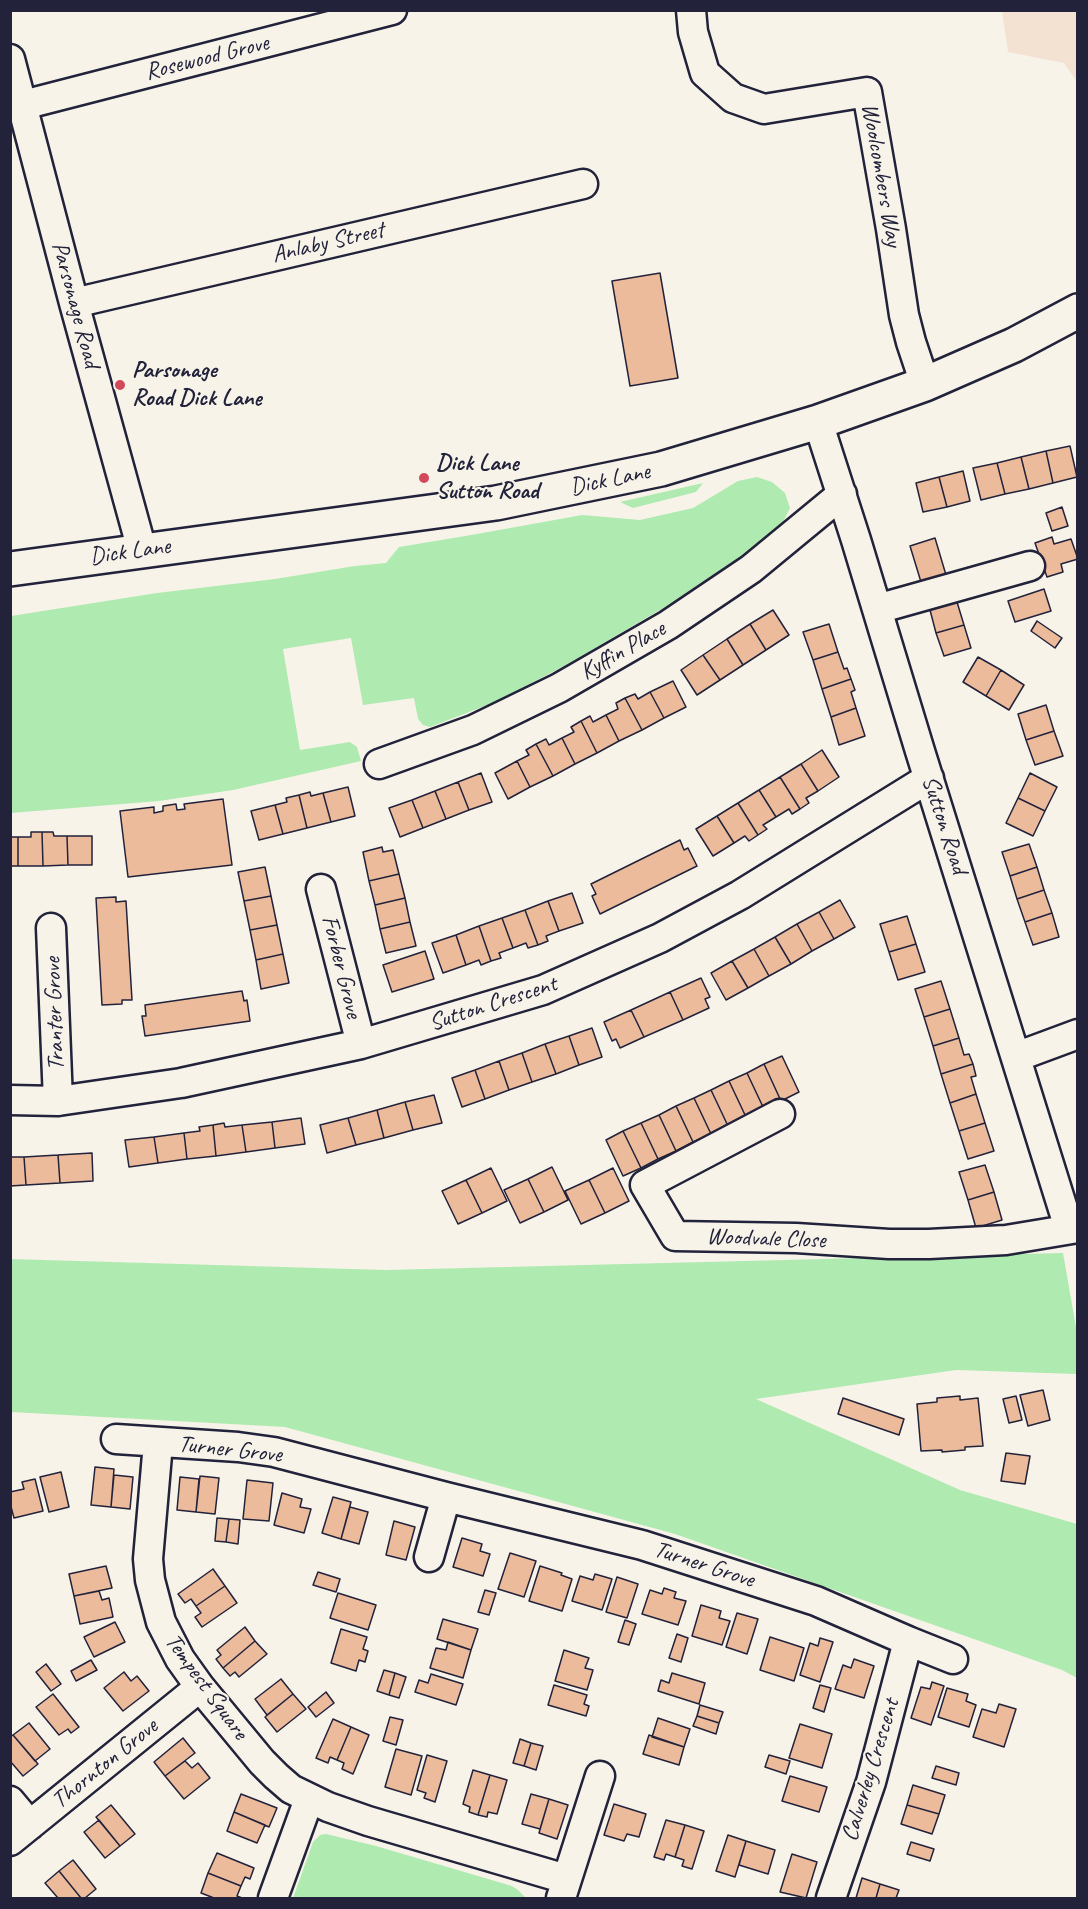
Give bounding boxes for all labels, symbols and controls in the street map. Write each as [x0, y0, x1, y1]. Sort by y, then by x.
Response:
street label: Rosewood Grove [142, 29, 272, 87]
street label: Woolcombers Way [854, 101, 908, 249]
street label: Anlaby Street [269, 216, 387, 270]
street label: Parsonage Road [44, 239, 106, 371]
place label: Parsonage Road Dick Lane [132, 357, 261, 413]
marker: Parsonage Road Dick Lane [113, 378, 127, 392]
place label: Dick Lane Sutton Road [436, 450, 539, 506]
street label: Dick Lane [567, 457, 653, 503]
marker: Dick Lane Sutton Road [417, 471, 431, 485]
street label: Dick Lane [88, 532, 172, 572]
street label: Kyffin Place [575, 615, 671, 687]
street label: Sutton Road [915, 772, 973, 878]
street label: Forber Grove [314, 913, 368, 1021]
street label: Tranter Grove [39, 957, 71, 1071]
street label: Sutton Crescent [426, 970, 560, 1038]
street label: Woodvale Close [706, 1223, 826, 1255]
street label: Turner Grove [177, 1430, 283, 1470]
street label: Turner Grove [650, 1535, 758, 1595]
street label: Tempest Square [158, 1628, 254, 1746]
street label: Calverley Crescent [836, 1695, 906, 1845]
street label: Thornton Grove [46, 1713, 164, 1815]

